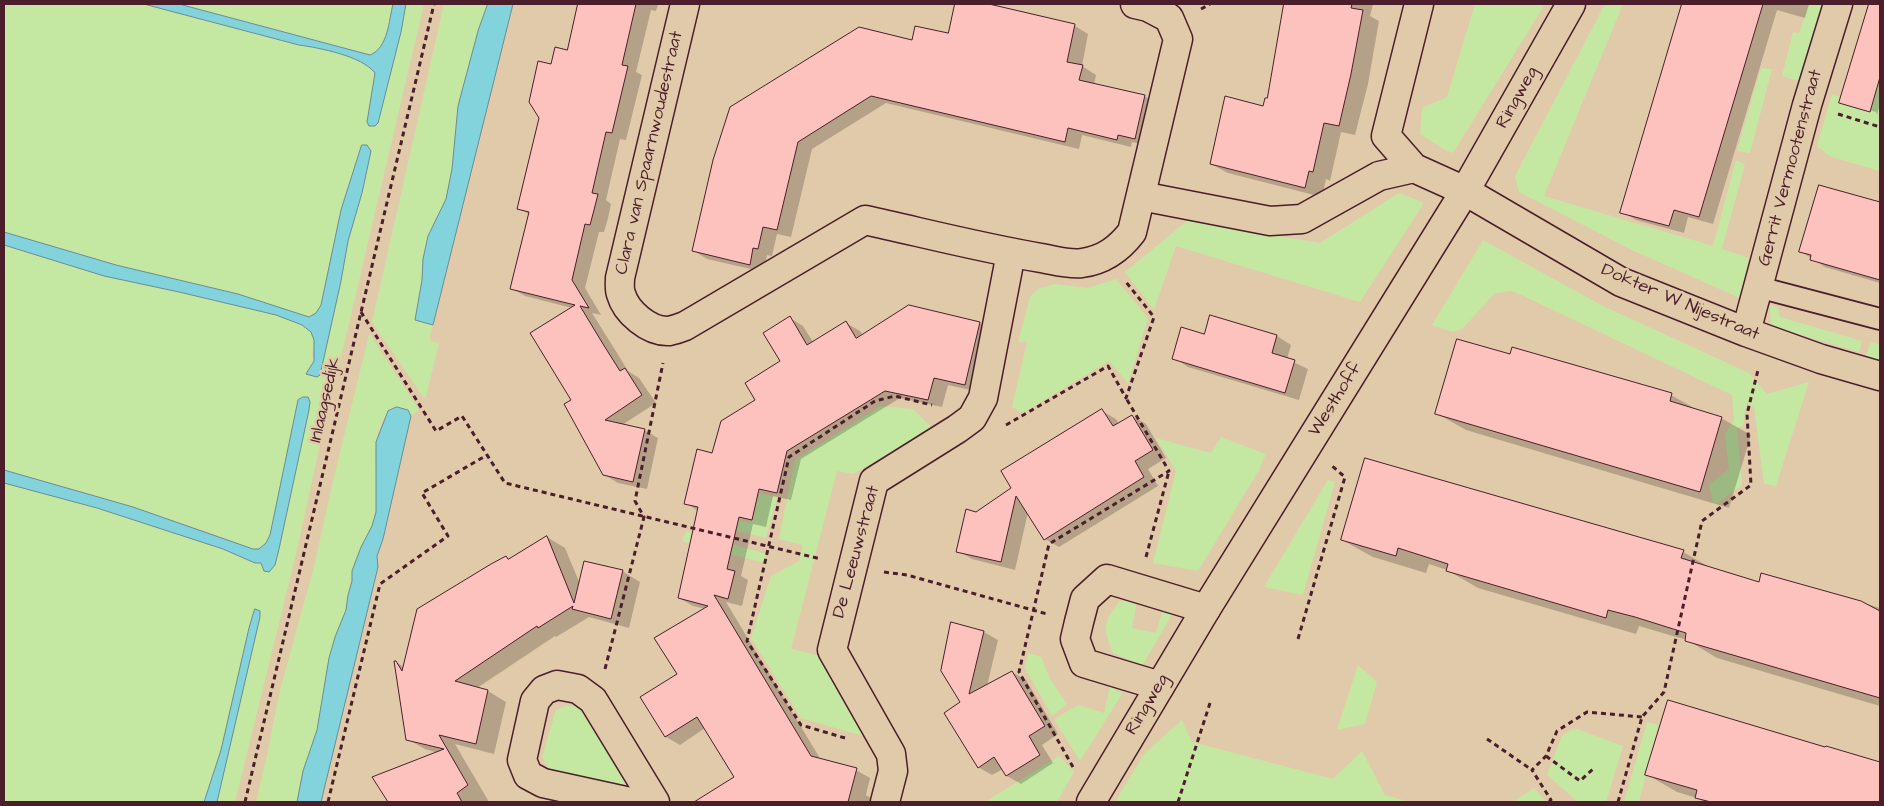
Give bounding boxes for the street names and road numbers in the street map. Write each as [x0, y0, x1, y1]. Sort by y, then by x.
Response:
street label: Clara van Spaarnwoudestraat [611, 29, 689, 277]
street label: Ringweg [1492, 63, 1544, 133]
street label: Gerrit Vermootenstraat [1754, 67, 1828, 269]
street label: Dokter W Nijestraat [1598, 260, 1762, 346]
street label: Inlaagsedijk [306, 355, 346, 445]
street label: Westhoff [1305, 359, 1367, 441]
street label: De Leeuwstraat [829, 483, 885, 621]
street label: Ringweg [1121, 671, 1175, 739]

